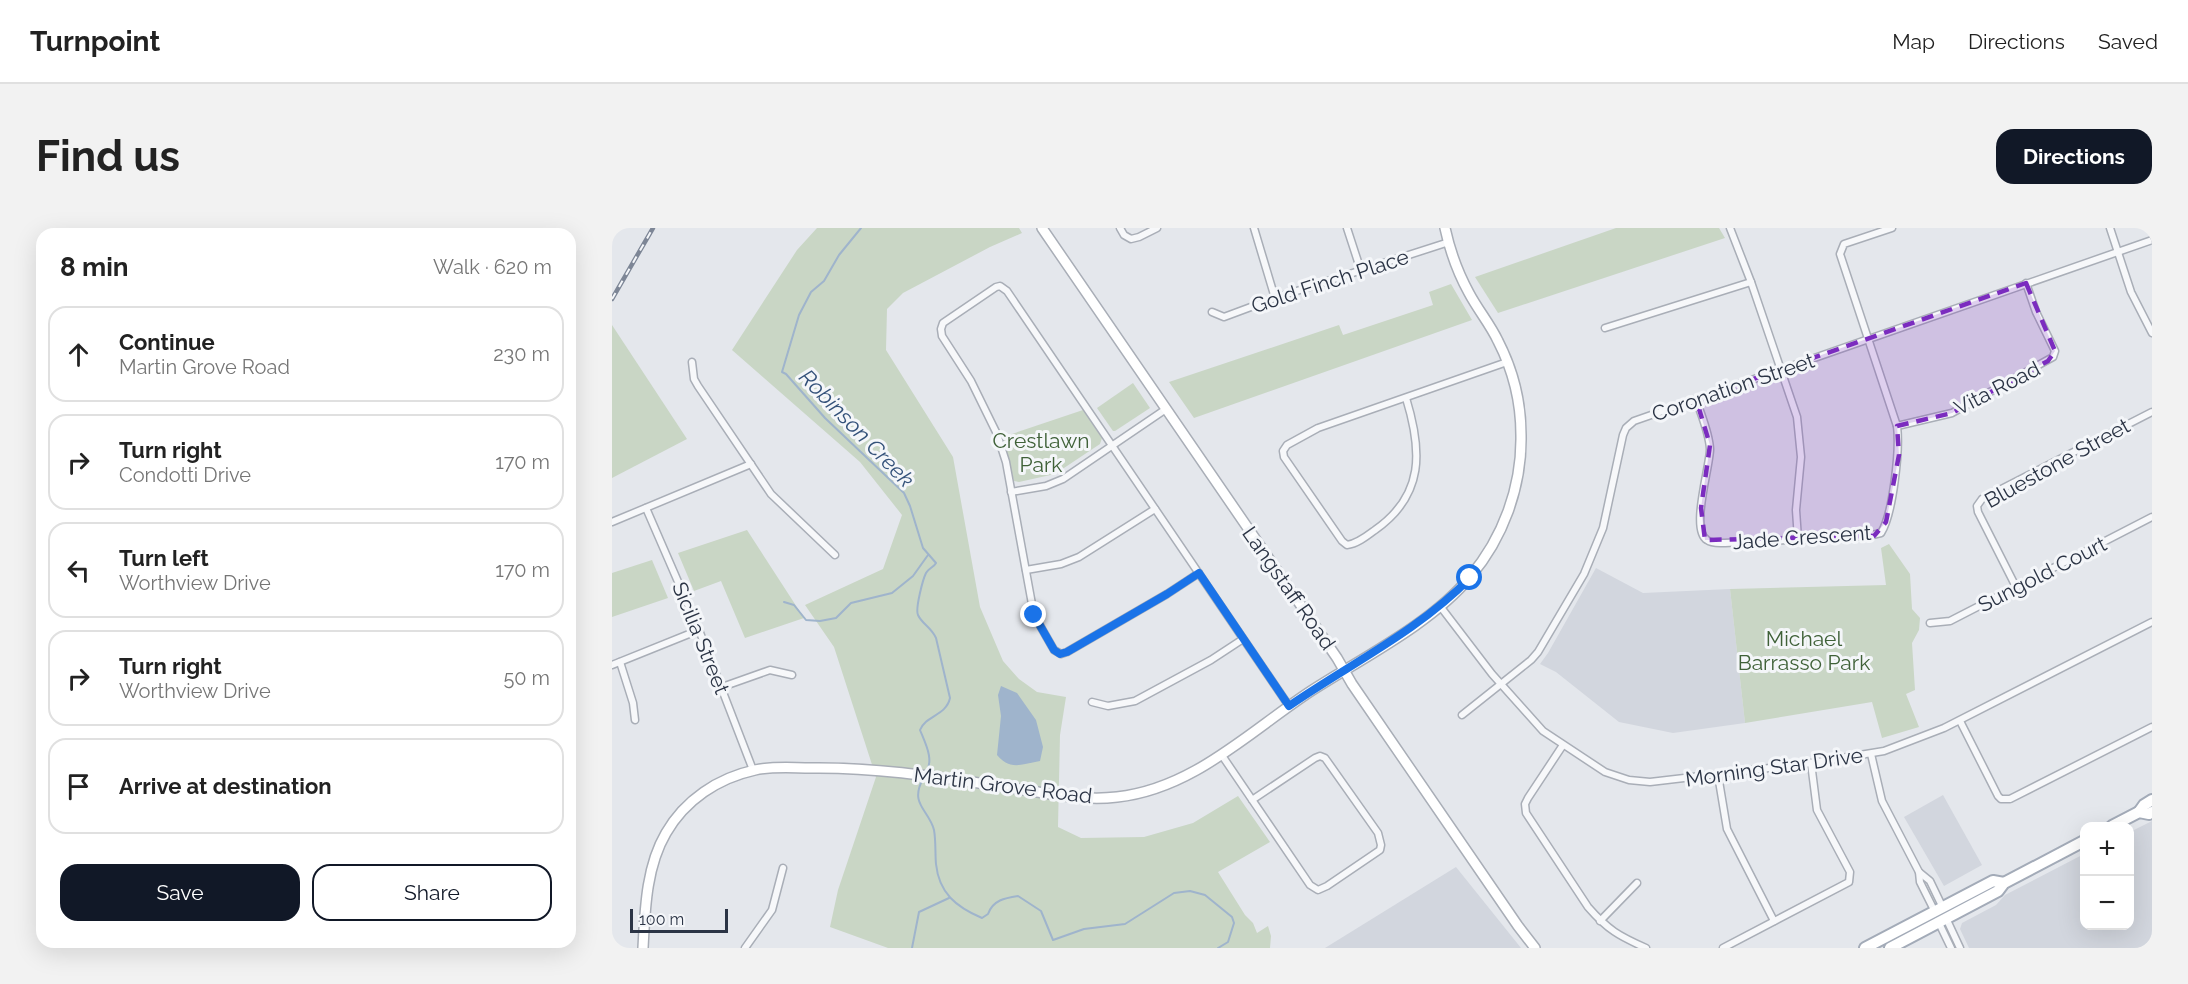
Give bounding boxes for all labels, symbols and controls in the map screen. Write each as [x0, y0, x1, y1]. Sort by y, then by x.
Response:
text: Turnpoint [30, 25, 160, 58]
text: Map [1892, 29, 1935, 54]
text: Directions [1968, 29, 2065, 54]
text: Saved [2098, 29, 2158, 54]
button: Directions [1996, 129, 2152, 184]
text: Find us [36, 132, 180, 181]
street label: Gold Finch Place [1248, 244, 1412, 318]
text: 8 min [60, 252, 128, 282]
text: Walk · 620 m [433, 255, 552, 279]
text: Continue [119, 329, 215, 355]
icon: ahead [62, 338, 95, 371]
text: 230 m [493, 342, 550, 366]
street label: Coronation Street [1649, 348, 1817, 426]
text: Martin Grove Road [119, 355, 290, 379]
street label: Vita Road [1950, 356, 2044, 420]
water label: Robinson Creek [794, 364, 920, 492]
street label: Bluestone Street [1980, 413, 2134, 513]
park label: Crestlawn Park [992, 428, 1090, 477]
text: Turn right [119, 437, 222, 463]
icon: right [62, 446, 95, 479]
text: 170 m [495, 450, 550, 474]
text: Condotti Drive [119, 463, 251, 487]
street label: Jade Crescent [1732, 520, 1872, 554]
street label: Langstaff Road [1237, 521, 1341, 655]
street label: Sungold Court [1974, 531, 2110, 617]
text: Turn left [119, 545, 209, 571]
icon: left [62, 554, 95, 587]
text: 170 m [495, 558, 550, 582]
route start [1456, 564, 1482, 590]
text: Worthview Drive [119, 571, 271, 595]
street label: Sicilia Street [667, 578, 735, 698]
route end [1020, 601, 1046, 627]
park label: Michael Barrasso Park [1738, 626, 1870, 675]
text: Turn right [119, 653, 222, 679]
icon: right [62, 662, 95, 695]
text: 50 m [503, 666, 550, 690]
text: Worthview Drive [119, 679, 271, 703]
street label: Morning Star Drive [1684, 742, 1864, 792]
street label: Martin Grove Road [912, 762, 1094, 808]
icon: arrive [62, 770, 95, 803]
text: Arrive at destination [119, 773, 332, 799]
map controls [2080, 822, 2134, 930]
button: + [2080, 822, 2134, 876]
button: Save [60, 864, 300, 921]
button: Share [312, 864, 552, 921]
button: − [2080, 876, 2134, 930]
scale bar [630, 906, 728, 934]
text: 100 m [639, 910, 684, 929]

